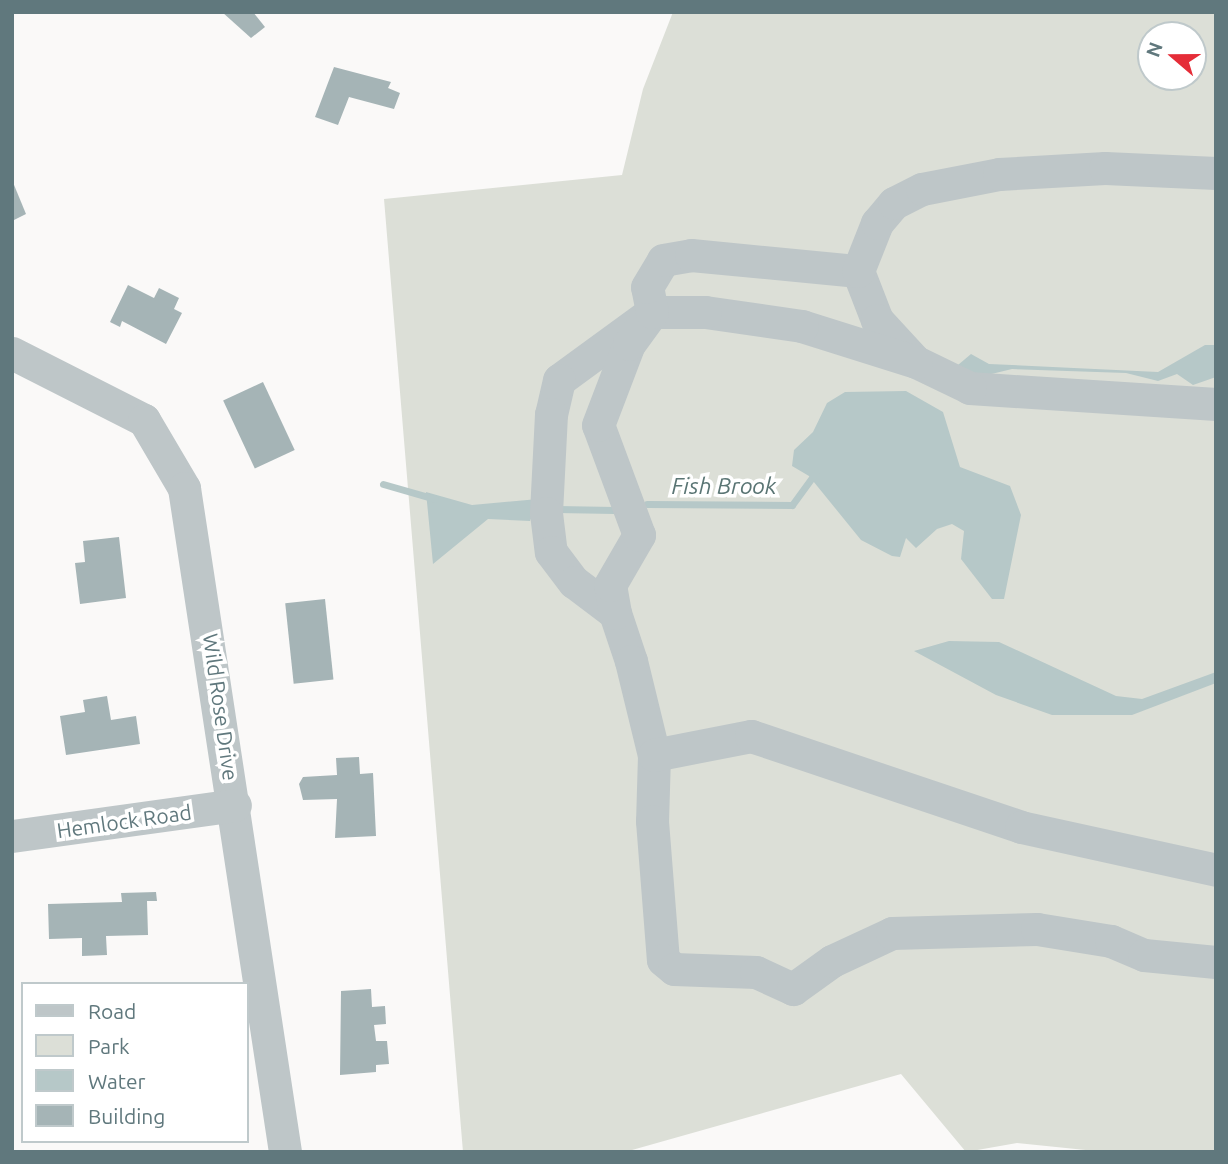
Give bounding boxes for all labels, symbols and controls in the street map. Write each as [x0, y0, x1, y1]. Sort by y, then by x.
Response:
north arrow [1137, 21, 1207, 91]
text: N [1141, 39, 1167, 60]
water label: Fish Brook [671, 472, 777, 500]
street label: Wild Rose Drive [198, 632, 244, 782]
street label: Hemlock Road [55, 799, 193, 843]
legend [21, 982, 248, 1143]
text: Road [88, 999, 136, 1023]
text: Park [88, 1034, 130, 1058]
text: Water [88, 1069, 146, 1093]
text: Building [88, 1104, 165, 1128]

